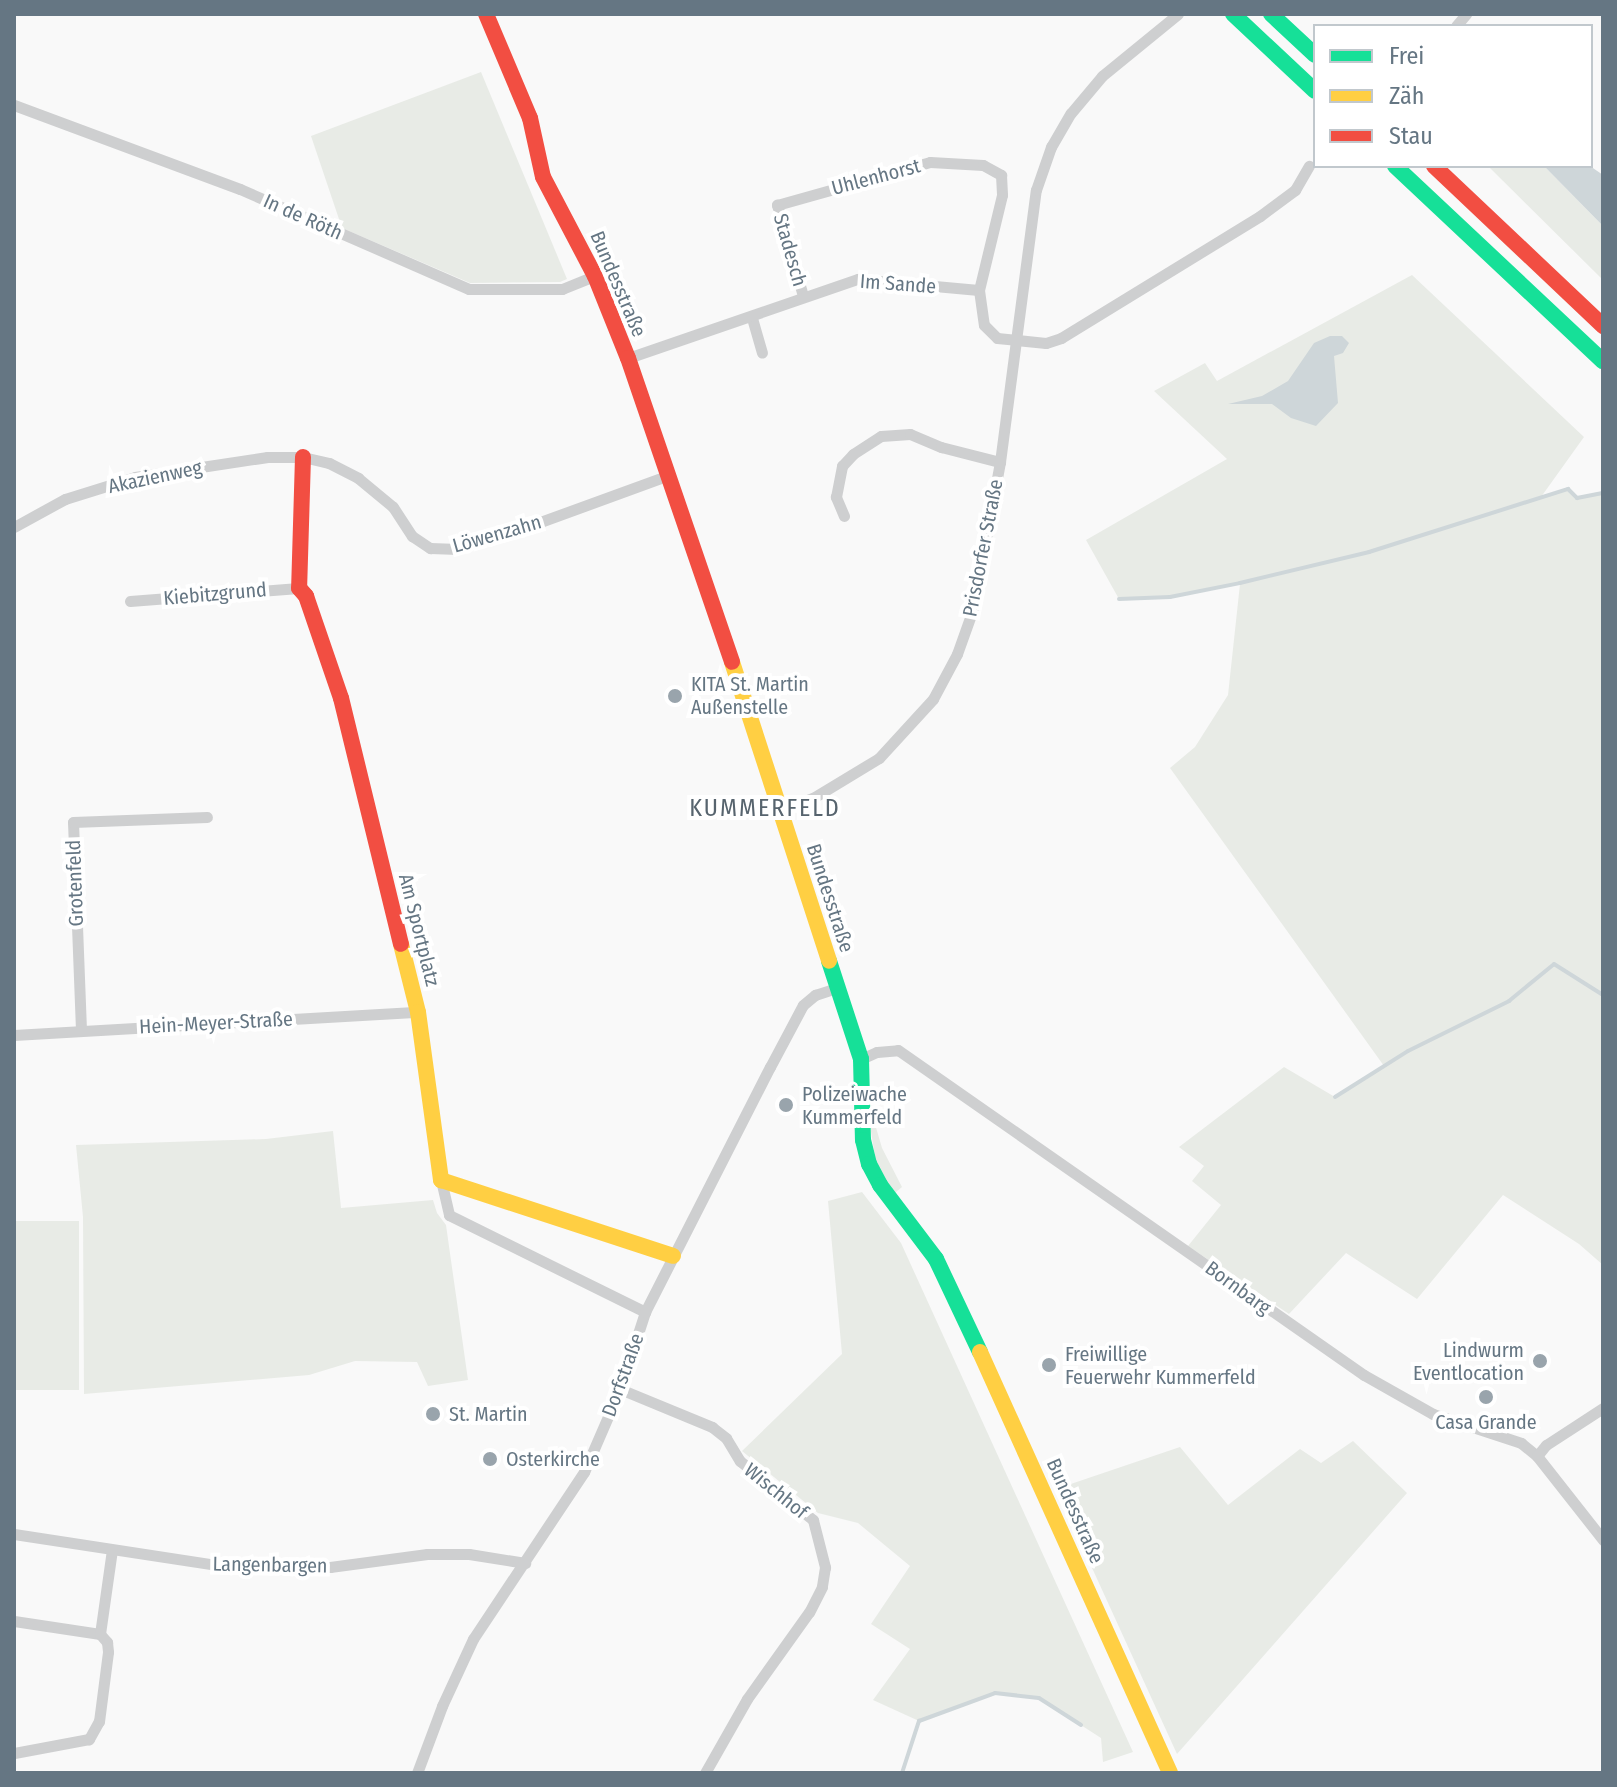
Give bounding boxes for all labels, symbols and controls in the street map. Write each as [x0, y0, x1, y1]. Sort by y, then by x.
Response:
legend [1313, 24, 1593, 168]
text: Frei [1389, 42, 1424, 70]
text: Zäh [1389, 82, 1424, 110]
text: Stau [1389, 122, 1433, 150]
street label: Uhlenhorst [829, 154, 923, 200]
street label: In de Röth [260, 189, 346, 245]
street label: Stadesch [768, 211, 812, 289]
street label: Bundesstraße [585, 227, 651, 341]
street label: Im Sande [859, 269, 937, 299]
street label: Akazienweg [106, 455, 204, 499]
street label: Prisdorfer Straße [958, 477, 1008, 619]
street label: Löwenzahn [450, 510, 544, 558]
street label: Kiebitzgrund [162, 578, 268, 610]
place label: KITA St. Martin Außenstelle [691, 672, 809, 719]
marker: KITA St. Martin Außenstelle [666, 687, 684, 705]
district label: KUMMERFELD [689, 795, 841, 823]
street label: Grotenfeld [61, 839, 89, 927]
street label: Bundesstraße [801, 841, 859, 955]
street label: Am Sportplatz [393, 871, 445, 989]
street label: Hein-Meyer-Straße [139, 1007, 293, 1039]
place label: Polizeiwache Kummerfeld [802, 1082, 907, 1129]
marker: Polizeiwache Kummerfeld [777, 1096, 795, 1114]
street label: Bornbarg [1200, 1256, 1276, 1320]
street label: Dorfstraße [597, 1330, 649, 1420]
place label: Lindwurm Eventlocation [1413, 1338, 1524, 1385]
place label: Freiwillige Feuerwehr Kummerfeld [1065, 1342, 1256, 1389]
marker: Lindwurm Eventlocation [1531, 1352, 1549, 1370]
marker: Freiwillige Feuerwehr Kummerfeld [1040, 1356, 1058, 1374]
marker: Casa Grande [1477, 1388, 1495, 1406]
place label: St. Martin [449, 1402, 528, 1426]
marker: St. Martin [424, 1405, 442, 1423]
place label: Casa Grande [1435, 1410, 1537, 1434]
place label: Osterkirche [506, 1447, 600, 1471]
marker: Osterkirche [481, 1450, 499, 1468]
street label: Bundesstraße [1041, 1455, 1109, 1567]
street label: Wischhof [739, 1458, 813, 1524]
street label: Langenbargen [212, 1552, 328, 1578]

